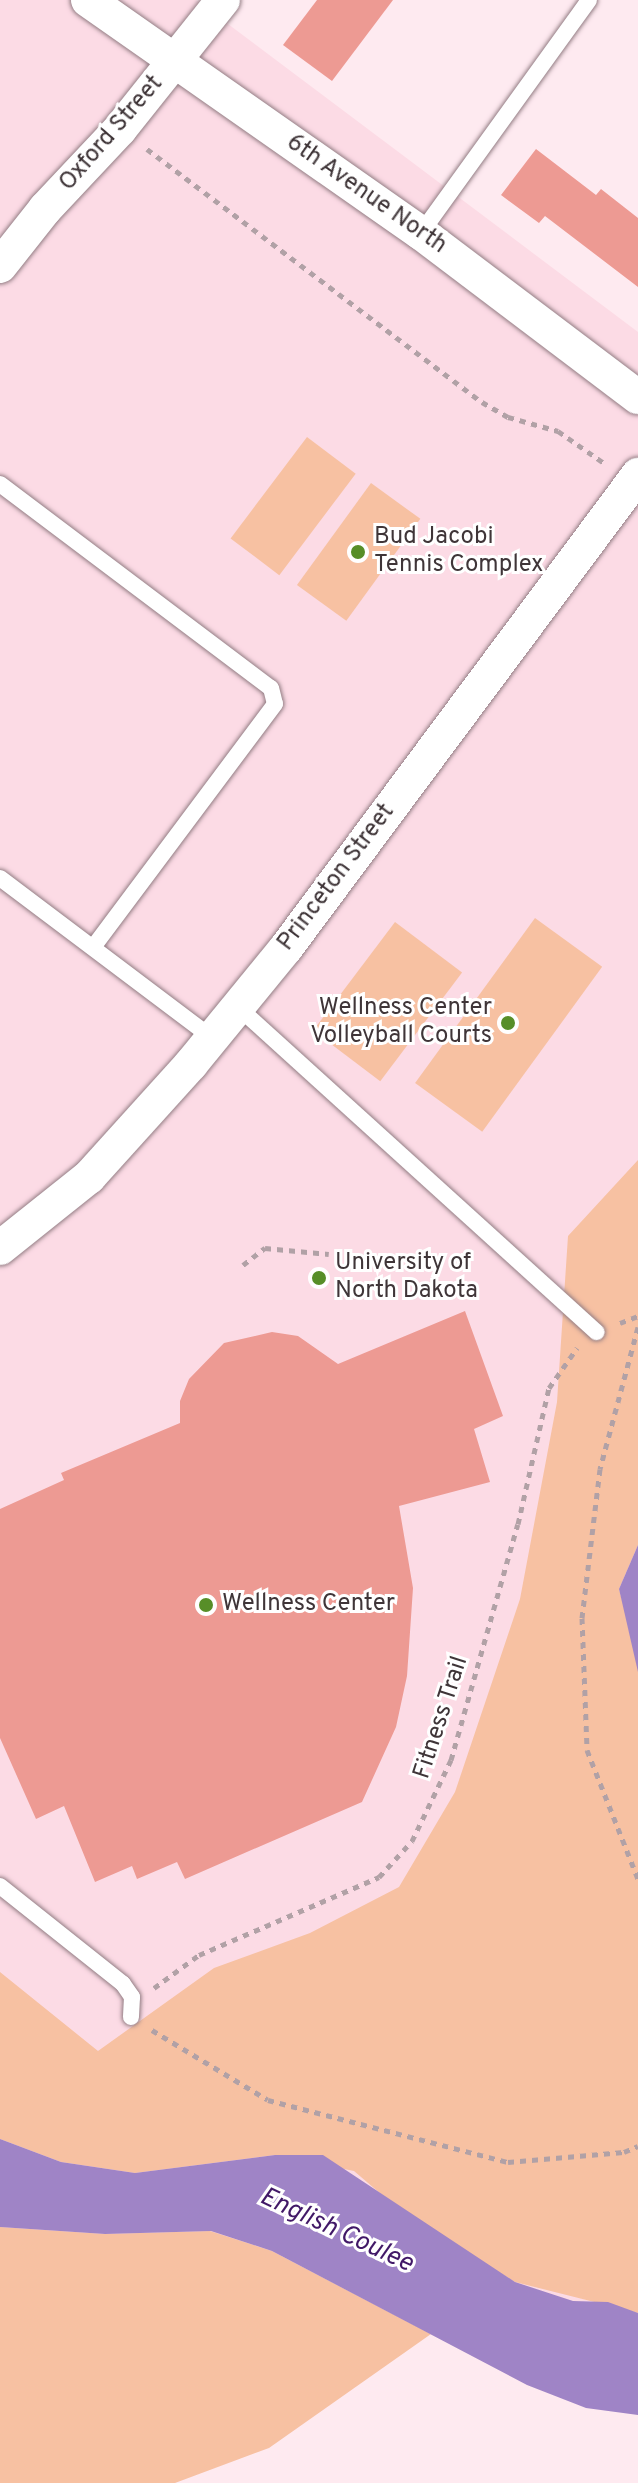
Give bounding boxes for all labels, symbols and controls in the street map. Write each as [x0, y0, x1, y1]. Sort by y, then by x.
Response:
street label: Oxford Street [54, 70, 170, 198]
street label: 6th Avenue North [280, 129, 452, 261]
place label: Bud Jacobi Tennis Complex [374, 524, 543, 580]
marker: Bud Jacobi Tennis Complex [349, 543, 367, 561]
street label: Princeton Street [272, 799, 402, 957]
place label: Wellness Center Volleyball Courts [310, 995, 492, 1051]
marker: Wellness Center Volleyball Courts [499, 1014, 517, 1032]
place label: University of North Dakota [335, 1250, 478, 1306]
marker: University of North Dakota [310, 1269, 328, 1287]
place label: Wellness Center [222, 1591, 395, 1619]
marker: Wellness Center [197, 1596, 215, 1614]
street label: Fitness Trail [409, 1653, 475, 1783]
water label: English Coulee [255, 2182, 417, 2280]

